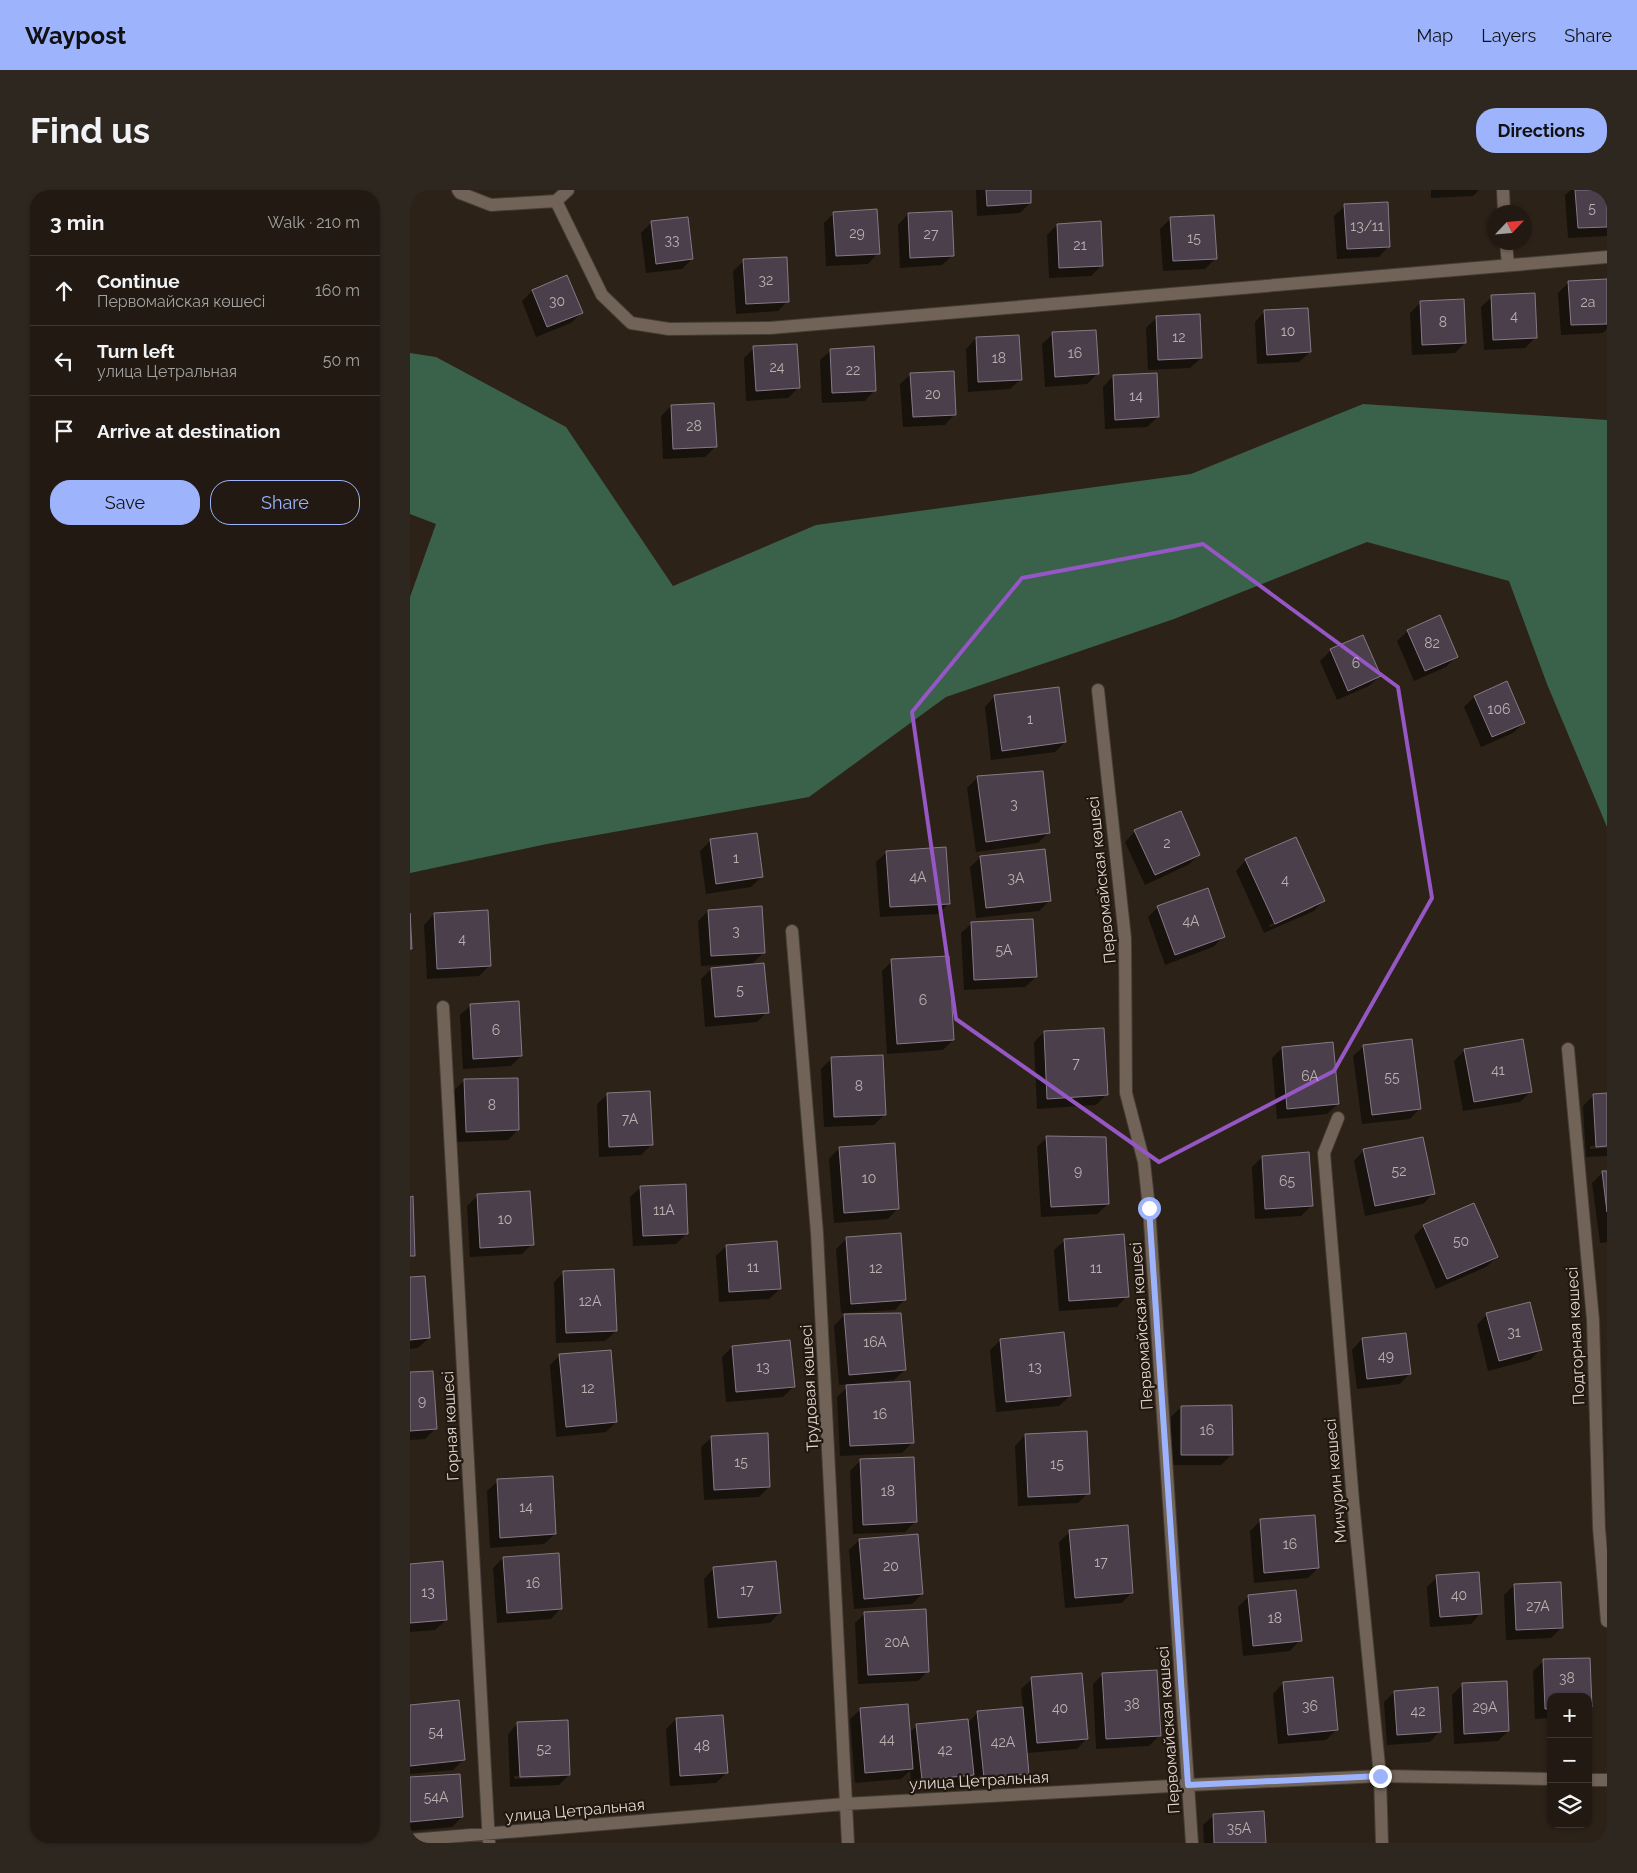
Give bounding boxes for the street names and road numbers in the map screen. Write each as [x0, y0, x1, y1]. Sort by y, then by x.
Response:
street label: Первомайская көшесі [1083, 795, 1120, 965]
street label: Первомайская көшесі [1126, 1241, 1157, 1411]
street label: Подгорная көшесі [1562, 1266, 1589, 1406]
street label: Трудовая көшесі [797, 1324, 822, 1452]
street label: Горная көшесі [438, 1371, 463, 1481]
street label: Мичурин көшесі [1321, 1418, 1350, 1544]
street label: Первомайская көшесі [1153, 1645, 1184, 1815]
street label: улица Цетральная [909, 1767, 1049, 1794]
street label: улица Цетральная [505, 1795, 646, 1826]

